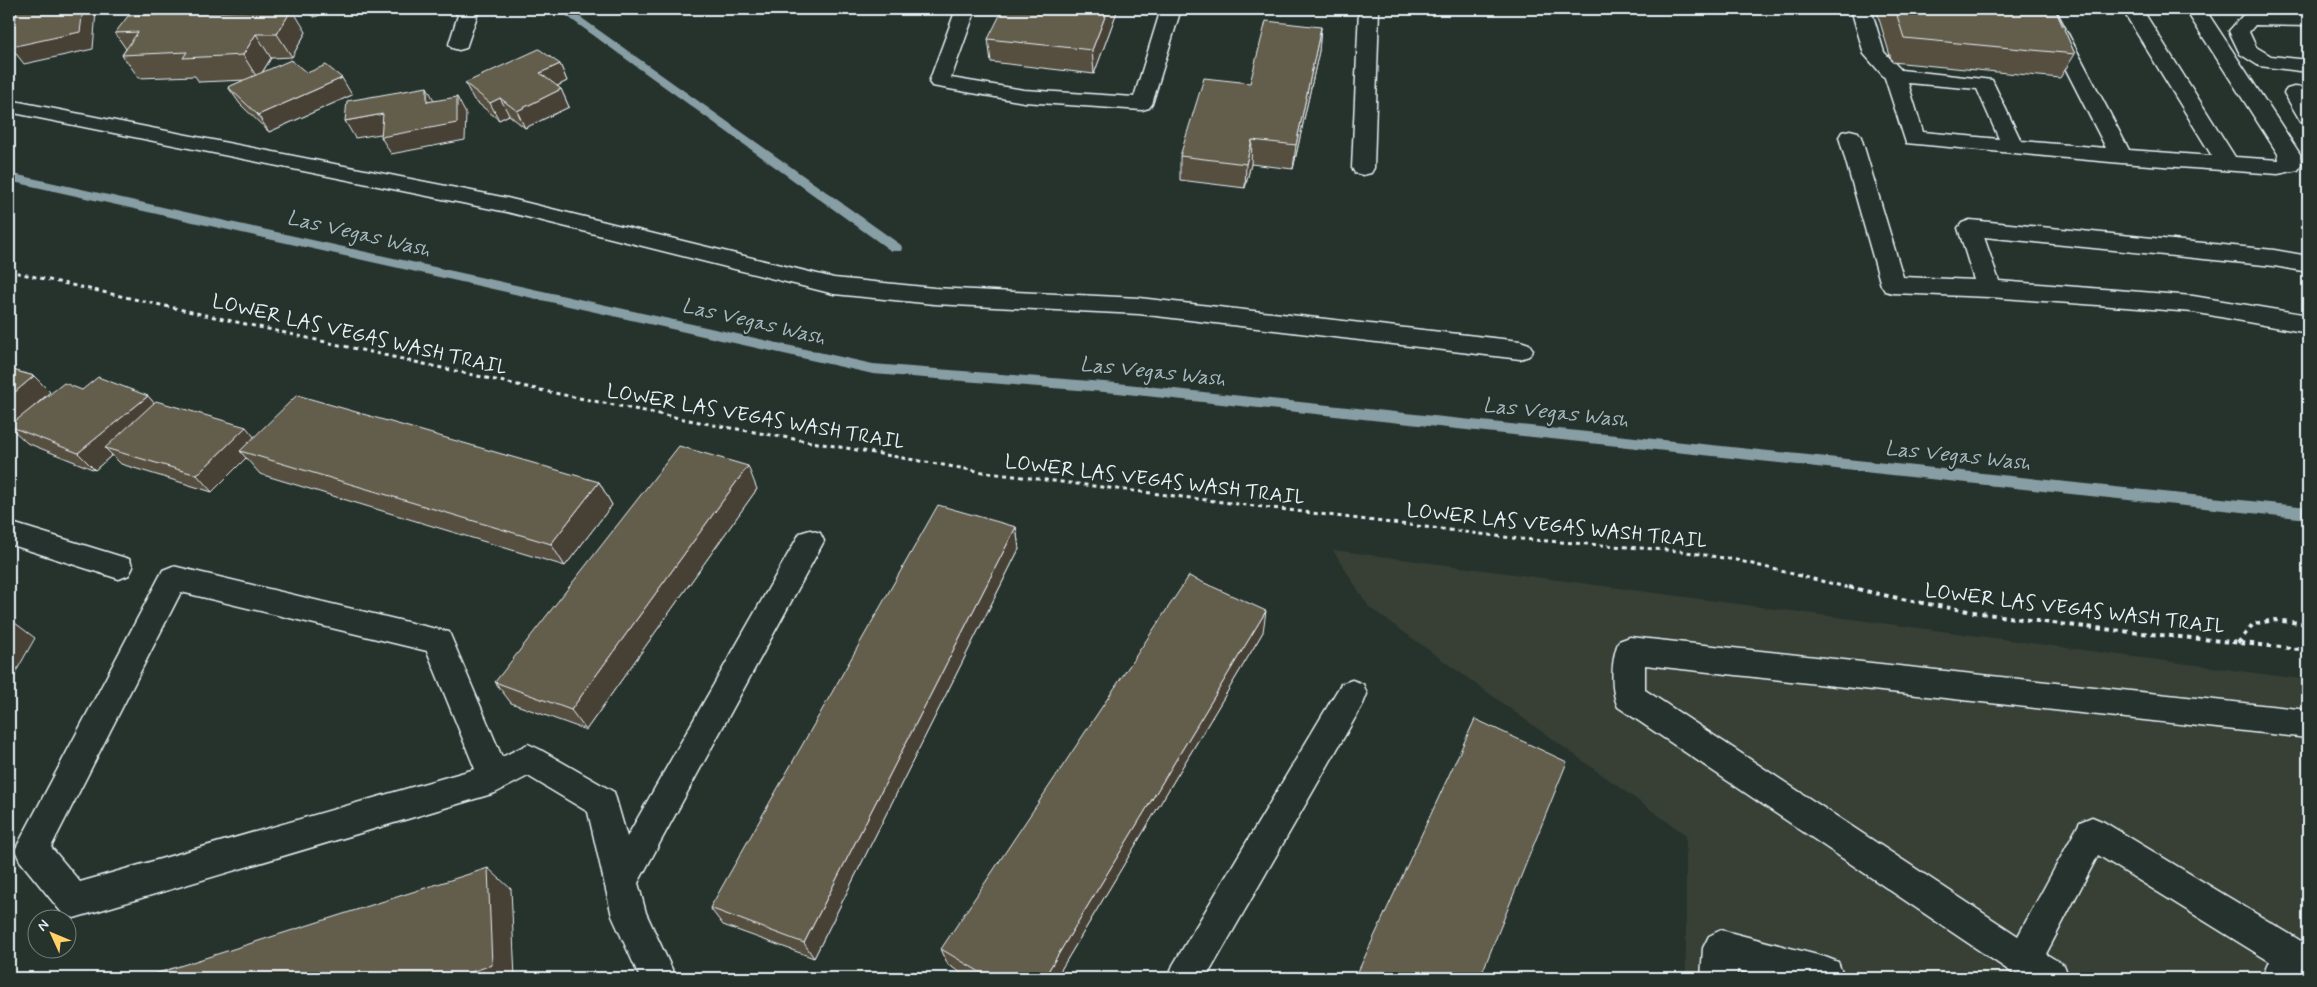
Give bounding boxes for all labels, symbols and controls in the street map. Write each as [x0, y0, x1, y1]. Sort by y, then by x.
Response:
water label: Las Vegas Wash [284, 204, 433, 264]
street label: LOWER LAS VEGAS WASH TRAIL [209, 288, 510, 383]
water label: Las Vegas Wash [679, 292, 828, 352]
water label: Las Vegas Wash [1078, 350, 1227, 394]
street label: LOWER LAS VEGAS WASH TRAIL [605, 378, 907, 457]
water label: Las Vegas Wash [1481, 391, 1630, 435]
water label: Las Vegas Wash [1883, 434, 2032, 478]
street label: LOWER LAS VEGAS WASH TRAIL [1003, 449, 1306, 512]
street label: LOWER LAS VEGAS WASH TRAIL [1405, 497, 1709, 556]
street label: LOWER LAS VEGAS WASH TRAIL [1923, 578, 2226, 641]
north arrow [28, 910, 78, 960]
text: N [34, 916, 53, 935]

